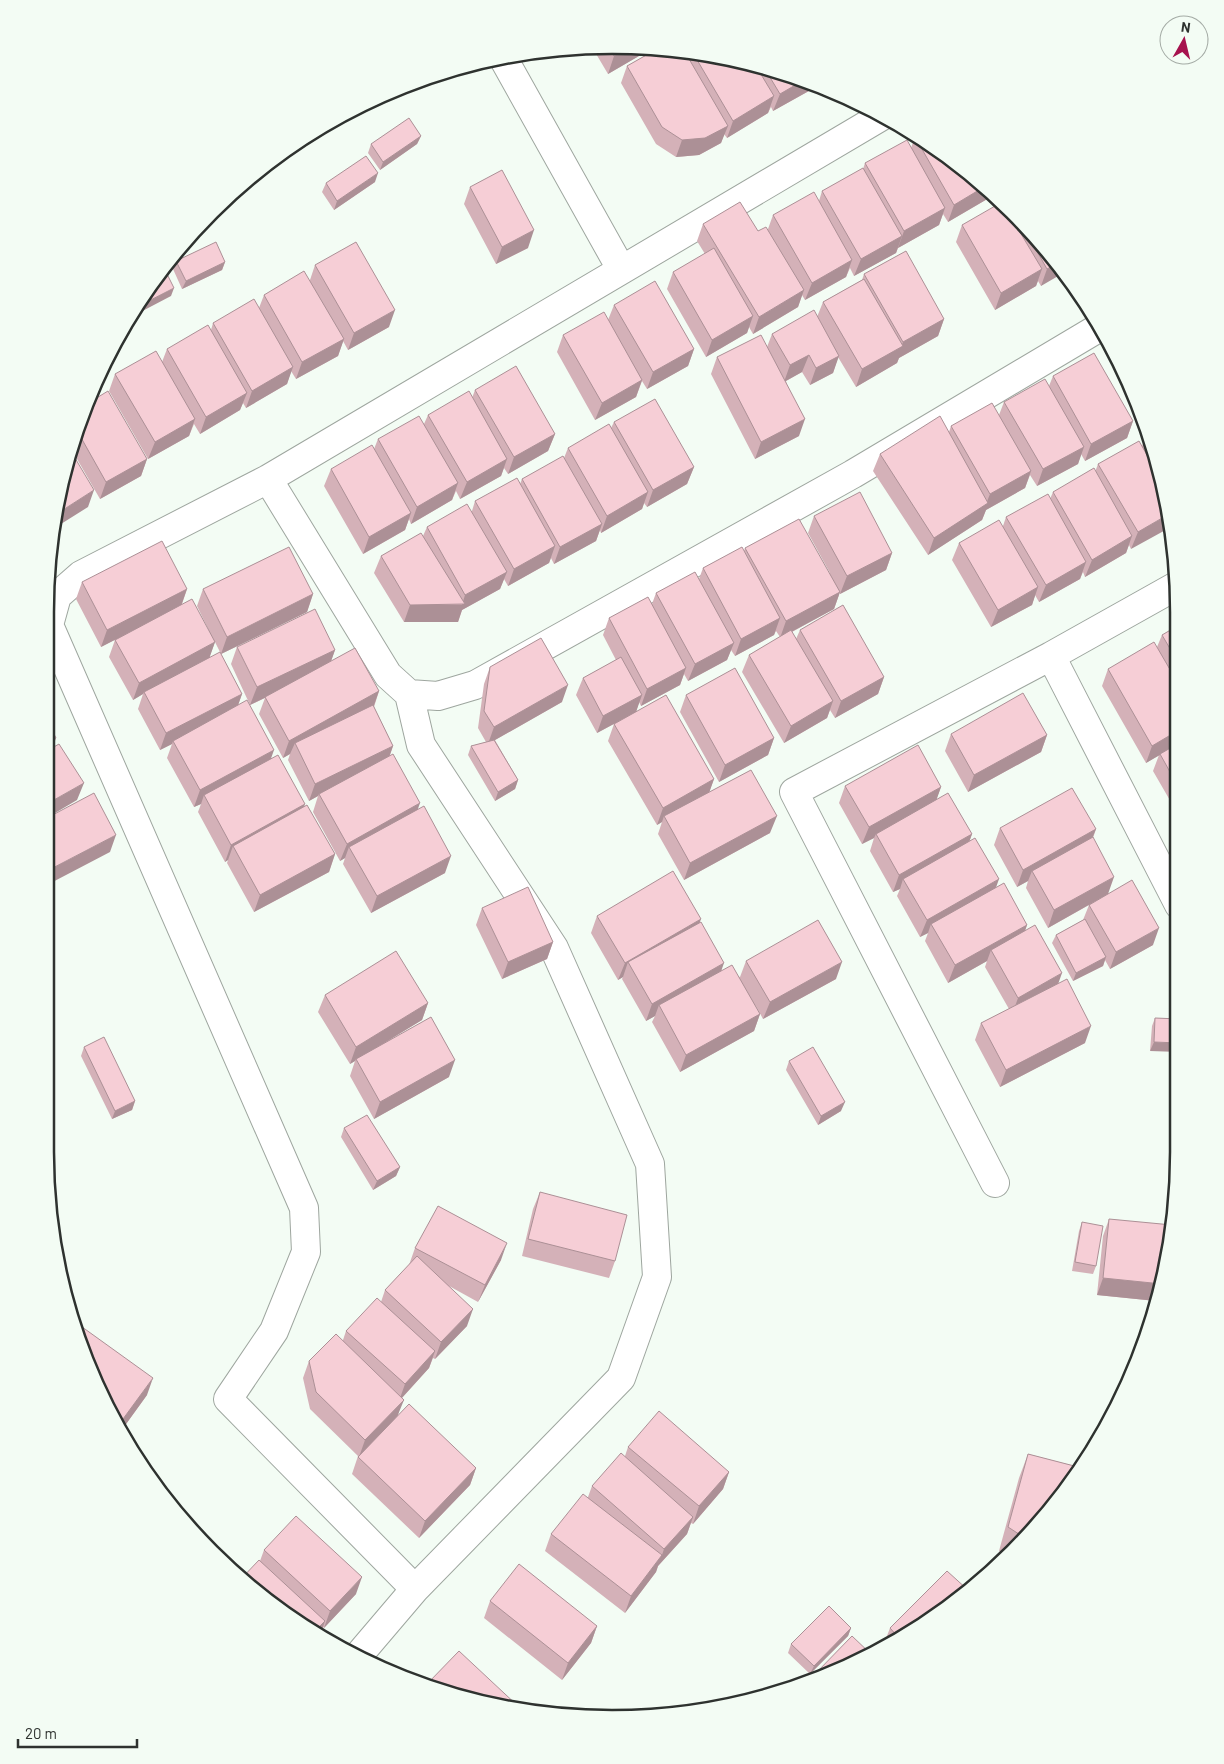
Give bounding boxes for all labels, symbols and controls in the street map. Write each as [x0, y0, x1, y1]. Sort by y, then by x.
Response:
north arrow [1159, 15, 1209, 65]
text: N [1180, 18, 1192, 36]
scale bar [18, 1716, 136, 1748]
text: 20 m [25, 1724, 57, 1742]

